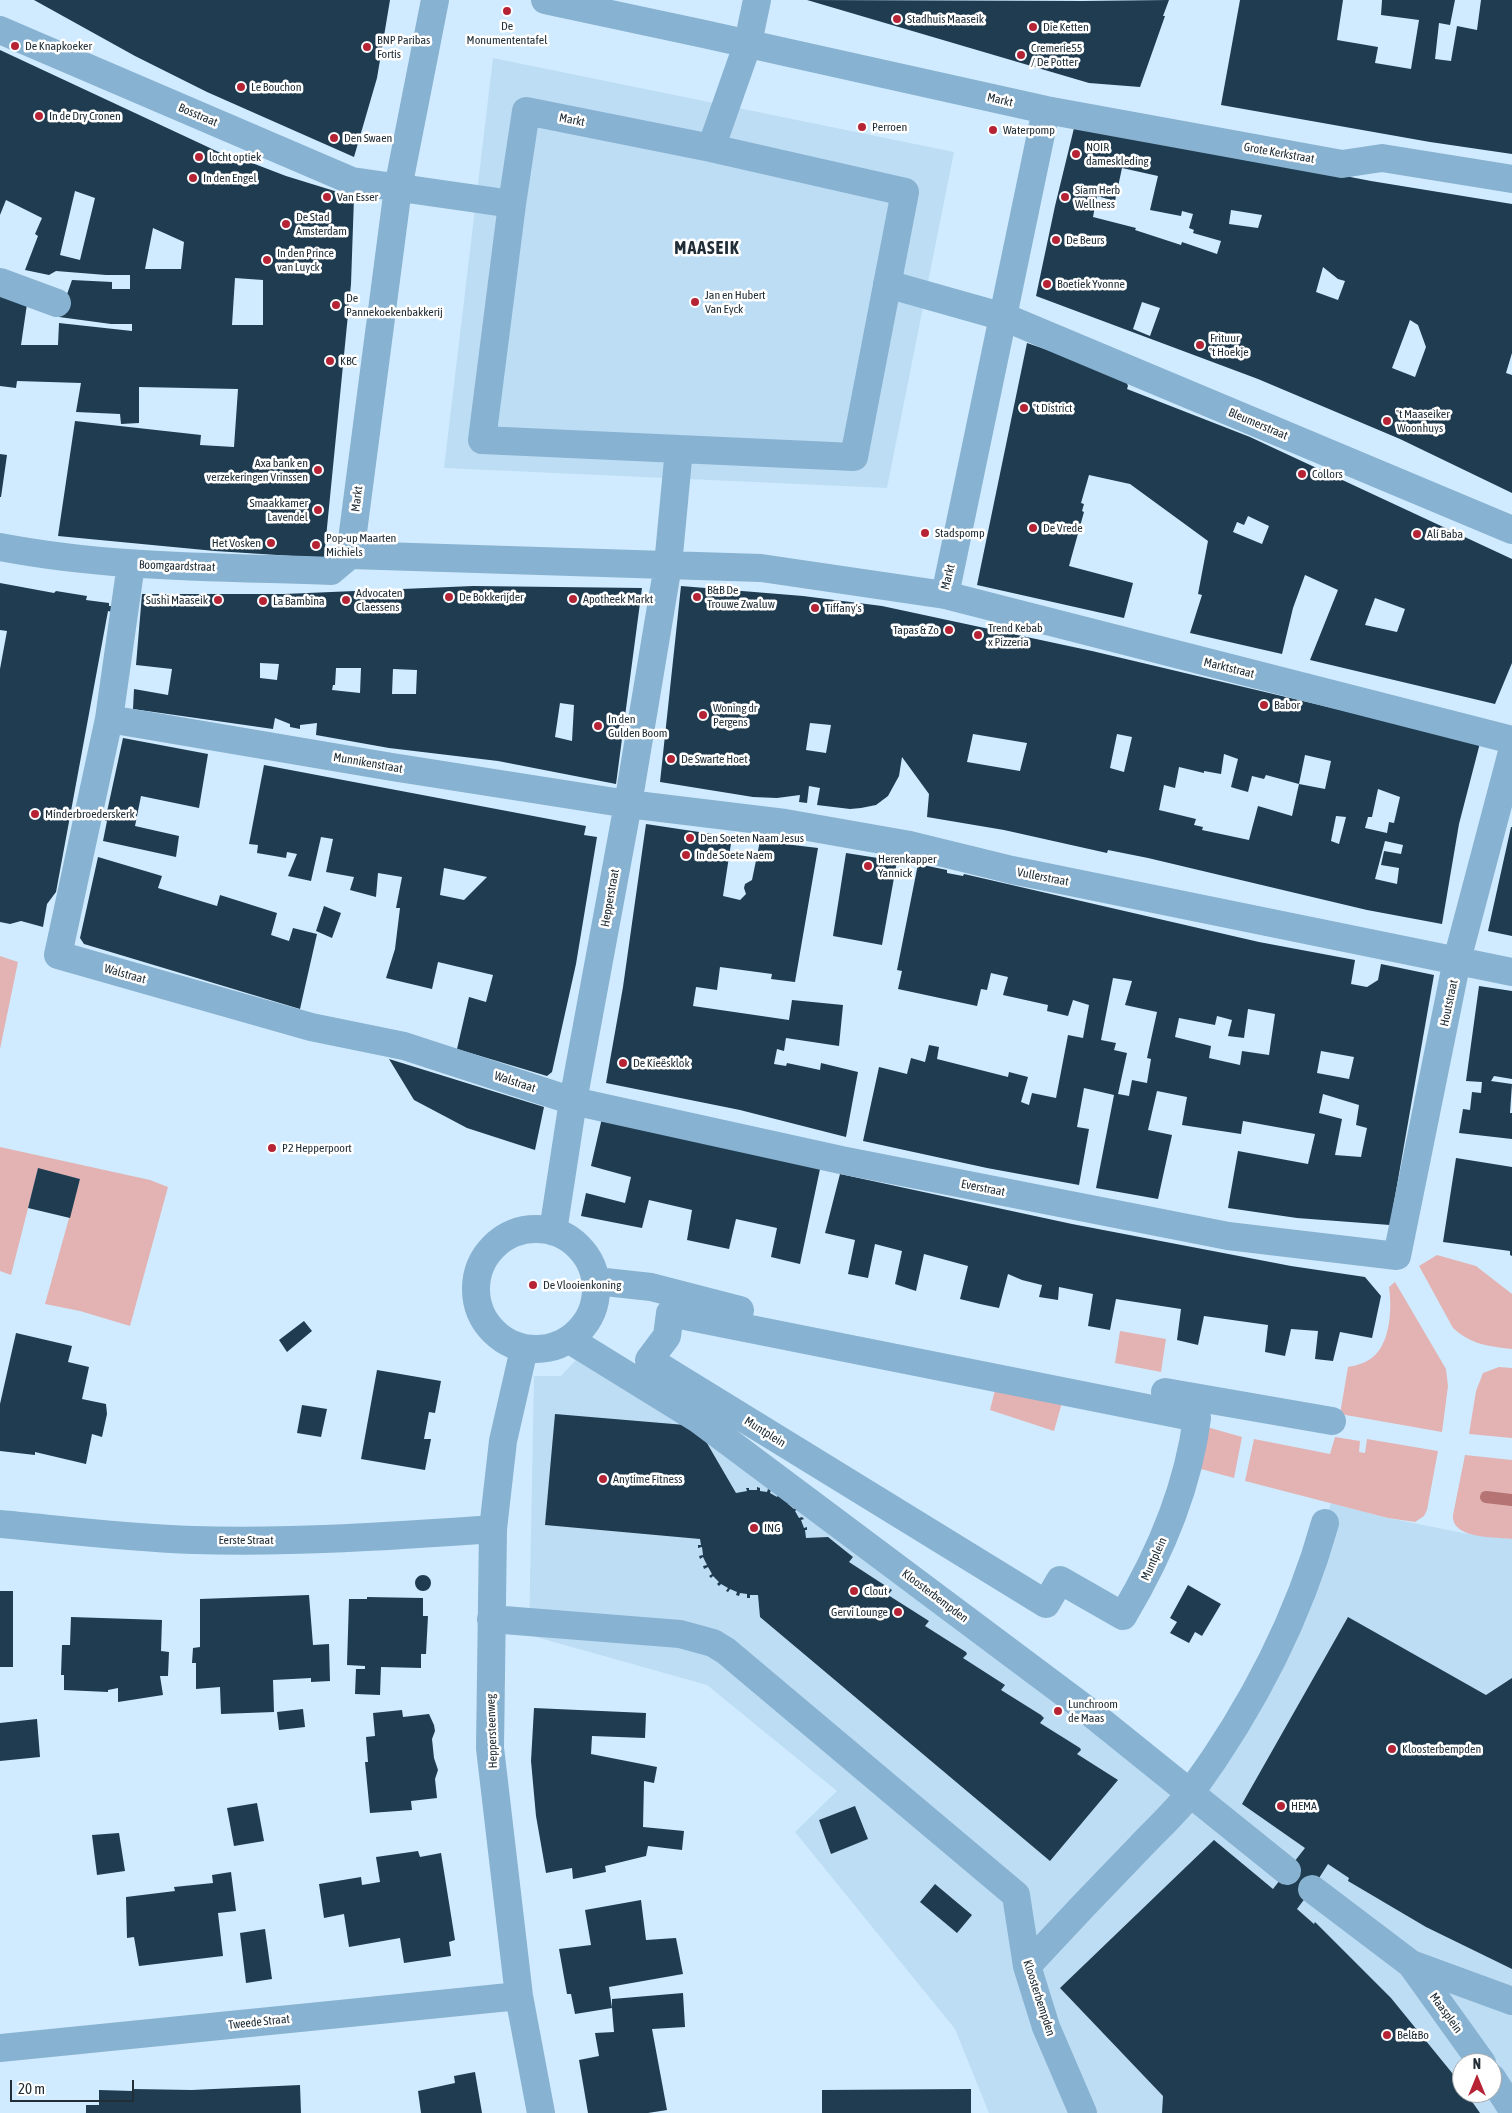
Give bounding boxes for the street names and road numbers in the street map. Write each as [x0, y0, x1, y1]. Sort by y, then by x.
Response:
street label: Markt [986, 90, 1014, 110]
street label: Bosstraat [176, 100, 220, 130]
street label: Markt [558, 110, 586, 130]
street label: Grote Kerkstraat [1243, 140, 1315, 166]
street label: Bleumerstraat [1226, 405, 1290, 443]
street label: Markt [348, 485, 366, 513]
street label: Boomgaardstraat [139, 557, 215, 575]
street label: Markt [938, 563, 958, 591]
street label: Marktstraat [1202, 655, 1256, 681]
street label: Munnikenstraat [332, 750, 404, 776]
street label: Vullerstraat [1016, 865, 1070, 889]
street label: Hepperstraat [598, 868, 622, 928]
street label: Walstraat [102, 961, 148, 987]
street label: Houtstraat [1437, 978, 1461, 1028]
street label: Walstraat [492, 1069, 538, 1095]
street label: Everstraat [960, 1177, 1006, 1199]
street label: Muntplein [742, 1414, 788, 1450]
street label: Eerste Straat [218, 1533, 274, 1547]
street label: Muntplein [1138, 1535, 1170, 1583]
street label: Kloosterbempden [899, 1566, 971, 1626]
street label: Heppersteenweg [484, 1693, 500, 1769]
street label: Kloosterbempden [1020, 1958, 1058, 2038]
street label: Maasplein [1427, 1990, 1465, 2036]
street label: Tweede Straat [228, 2012, 290, 2032]

